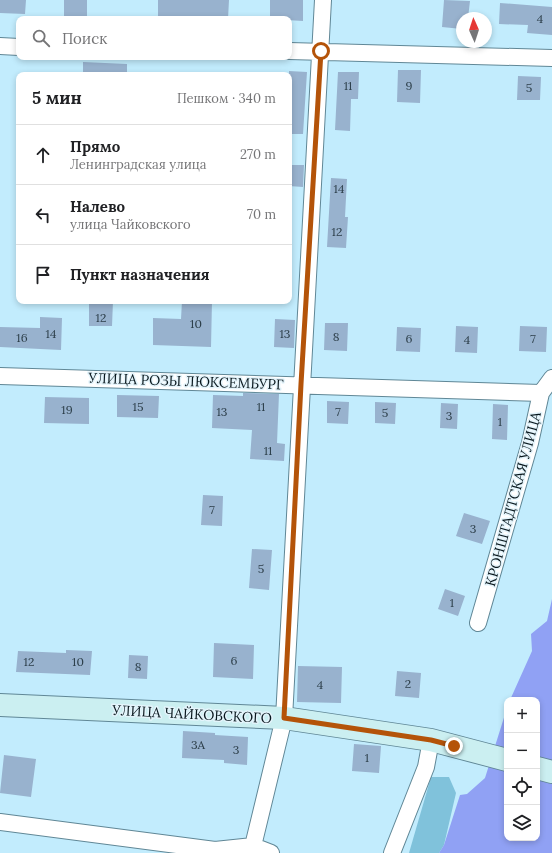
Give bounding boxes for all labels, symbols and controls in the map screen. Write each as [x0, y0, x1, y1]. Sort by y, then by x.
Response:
house number: 4 [537, 11, 544, 26]
north arrow [456, 12, 492, 48]
search box [16, 16, 292, 60]
icon: search [30, 27, 52, 49]
text: Поиск [62, 29, 107, 48]
route start [312, 42, 330, 60]
house number: 11 [344, 78, 352, 93]
house number: 9 [406, 78, 413, 93]
house number: 5 [526, 80, 532, 95]
text: 5 мин [32, 87, 82, 109]
text: Пешком · 340 m [177, 90, 276, 107]
text: Прямо [70, 137, 120, 156]
icon: ahead [32, 144, 54, 166]
text: 270 m [240, 146, 276, 163]
text: Ленинградская улица [70, 156, 207, 173]
house number: 14 [334, 181, 345, 196]
text: Налево [70, 197, 125, 216]
icon: left [32, 204, 54, 226]
text: 70 m [247, 206, 276, 223]
text: улица Чайковского [70, 216, 191, 233]
house number: 12 [332, 224, 342, 239]
icon: arrive [32, 264, 54, 286]
text: Пункт назначения [70, 265, 210, 284]
house number: 12 [96, 310, 106, 325]
house number: 10 [190, 316, 202, 331]
house number: 14 [46, 326, 57, 341]
house number: 13 [279, 326, 291, 341]
house number: 8 [333, 329, 340, 344]
house number: 16 [16, 330, 28, 345]
house number: 6 [406, 331, 413, 346]
house number: 7 [530, 331, 536, 346]
house number: 4 [464, 332, 471, 347]
street label: УЛИЦА РОЗЫ ЛЮКСЕМБУРГ [87, 369, 284, 393]
house number: 15 [133, 399, 143, 414]
house number: 11 [257, 399, 265, 414]
house number: 19 [61, 402, 73, 417]
house number: 13 [216, 404, 228, 419]
house number: 7 [335, 404, 341, 419]
house number: 5 [382, 405, 388, 420]
house number: 3 [446, 408, 453, 423]
street label: КРОНШТАДТСКАЯ УЛИЦА [481, 410, 545, 588]
house number: 1 [498, 414, 502, 429]
house number: 11 [264, 443, 272, 458]
house number: 7 [209, 502, 215, 517]
house number: 3 [470, 521, 477, 536]
house number: 5 [258, 561, 264, 576]
house number: 1 [450, 595, 454, 610]
house number: 6 [231, 653, 238, 668]
house number: 12 [24, 654, 34, 669]
house number: 10 [72, 654, 84, 669]
house number: 8 [135, 659, 142, 674]
house number: 2 [405, 676, 411, 691]
house number: 4 [317, 677, 324, 692]
map controls [504, 697, 540, 841]
button: + [504, 697, 540, 733]
street label: УЛИЦА ЧАЙКОВСКОГО [111, 701, 272, 727]
button: − [504, 733, 540, 769]
house number: 3А [191, 737, 206, 752]
route end [445, 737, 463, 755]
house number: 3 [233, 742, 240, 757]
house number: 1 [365, 750, 369, 765]
button: locate [504, 769, 540, 805]
button: layers [504, 805, 540, 841]

